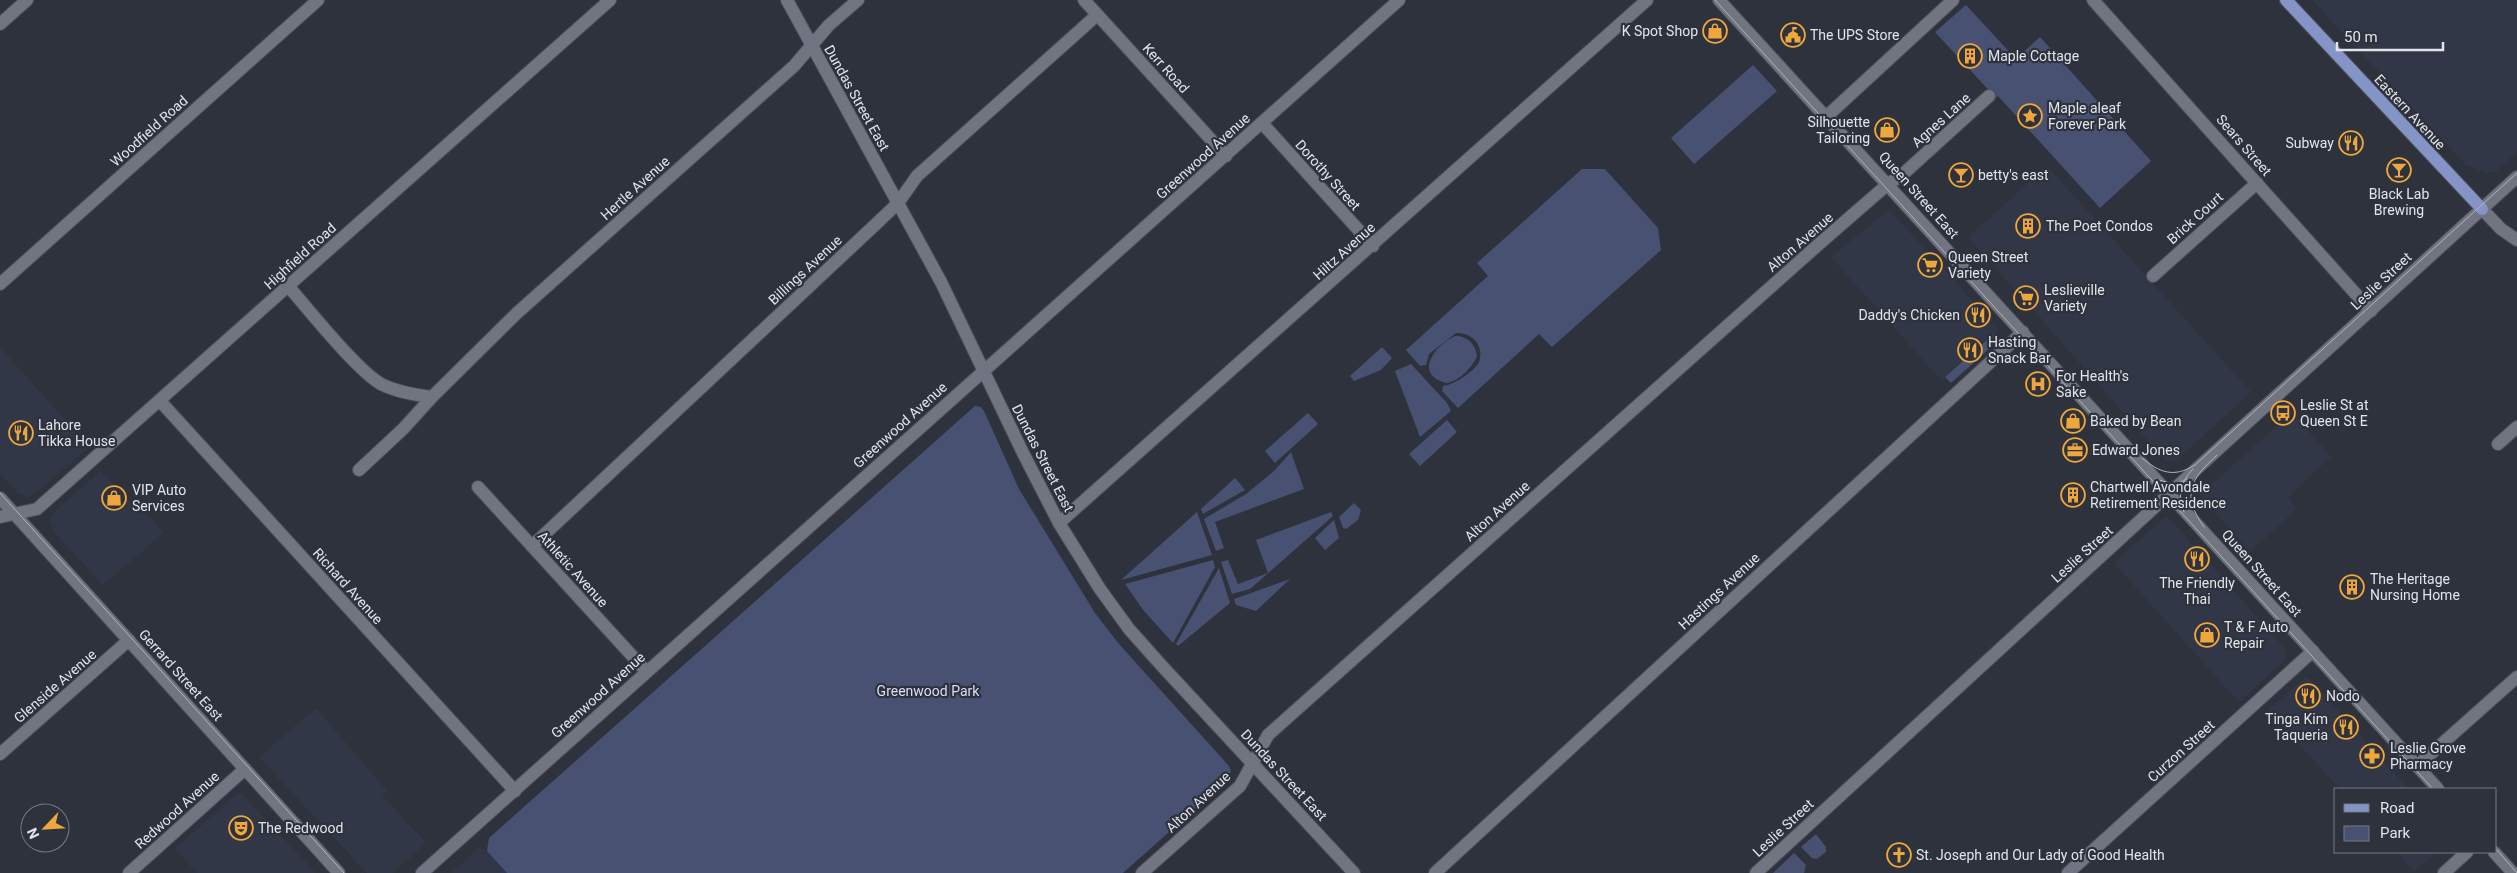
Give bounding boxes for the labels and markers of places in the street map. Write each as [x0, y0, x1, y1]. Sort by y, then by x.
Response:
shop icon: K Spot Shop [1702, 18, 1728, 44]
public building icon: The UPS Store [1780, 22, 1806, 48]
place label: K Spot Shop [1622, 23, 1698, 39]
place label: The UPS Store [1810, 27, 1899, 43]
building icon: Maple Cottage [1957, 43, 1983, 69]
place label: Maple Cottage [1988, 48, 2079, 64]
place label: Maple aleaf Forever Park [2048, 100, 2127, 132]
place icon: Maple aleaf Forever Park [2017, 103, 2043, 129]
place label: Silhouette Tailoring [1807, 114, 1870, 146]
shop icon: Silhouette Tailoring [1874, 117, 1900, 143]
restaurant icon: Subway [2338, 130, 2364, 156]
place label: Subway [2285, 135, 2334, 151]
bar icon: Black Lab Brewing [2386, 157, 2412, 183]
bar icon: betty's east [1948, 162, 1974, 188]
place label: betty's east [1978, 167, 2049, 183]
place label: Black Lab Brewing [2369, 186, 2429, 218]
building icon: The Poet Condos [2015, 213, 2041, 239]
place label: The Poet Condos [2046, 218, 2153, 234]
place label: Queen Street Variety [1948, 249, 2029, 281]
supermarket icon: Queen Street Variety [1917, 252, 1943, 278]
place label: Leslieville Variety [2044, 282, 2105, 314]
supermarket icon: Leslieville Variety [2013, 285, 2039, 311]
restaurant icon: Daddy's Chicken [1965, 302, 1991, 328]
place label: Daddy's Chicken [1858, 307, 1960, 323]
place label: Hasting Snack Bar [1988, 334, 2051, 366]
restaurant icon: Hasting Snack Bar [1957, 337, 1983, 363]
place label: For Health's Sake [2056, 368, 2129, 400]
hospital icon: For Health's Sake [2025, 371, 2051, 397]
place label: Leslie St at Queen St E [2300, 397, 2369, 429]
bus stop icon: Leslie St at Queen St E [2270, 400, 2296, 426]
shop icon: Baked by Bean [2060, 408, 2086, 434]
place label: Baked by Bean [2090, 413, 2181, 429]
place label: Lahore Tikka House [38, 417, 115, 449]
restaurant icon: Lahore Tikka House [8, 420, 34, 446]
office icon: Edward Jones [2062, 437, 2088, 463]
place label: Edward Jones [2092, 442, 2180, 458]
place label: Chartwell Avondale Retirement Residence [2090, 479, 2226, 511]
place label: VIP Auto Services [132, 482, 186, 514]
building icon: Chartwell Avondale Retirement Residence [2060, 482, 2086, 508]
shop icon: VIP Auto Services [101, 485, 127, 511]
restaurant icon: The Friendly Thai [2184, 546, 2210, 572]
place label: The Heritage Nursing Home [2370, 571, 2460, 603]
building icon: The Heritage Nursing Home [2339, 574, 2365, 600]
place label: The Friendly Thai [2159, 575, 2235, 607]
place label: T & F Auto Repair [2224, 619, 2288, 651]
shop icon: T & F Auto Repair [2194, 622, 2220, 648]
restaurant icon: Nodo [2295, 683, 2321, 709]
place label: Nodo [2326, 688, 2360, 704]
place label: Tinga Kim Taqueria [2265, 711, 2328, 743]
restaurant icon: Tinga Kim Taqueria [2333, 714, 2359, 740]
place label: Leslie Grove Pharmacy [2390, 740, 2466, 772]
pharmacy icon: Leslie Grove Pharmacy [2359, 743, 2385, 769]
theatre icon: The Redwood [228, 815, 254, 841]
place label: The Redwood [258, 820, 343, 836]
church icon: St. Joseph and Our Lady of Good Health [1886, 842, 1912, 868]
place label: St. Joseph and Our Lady of Good Health [1916, 847, 2165, 863]

